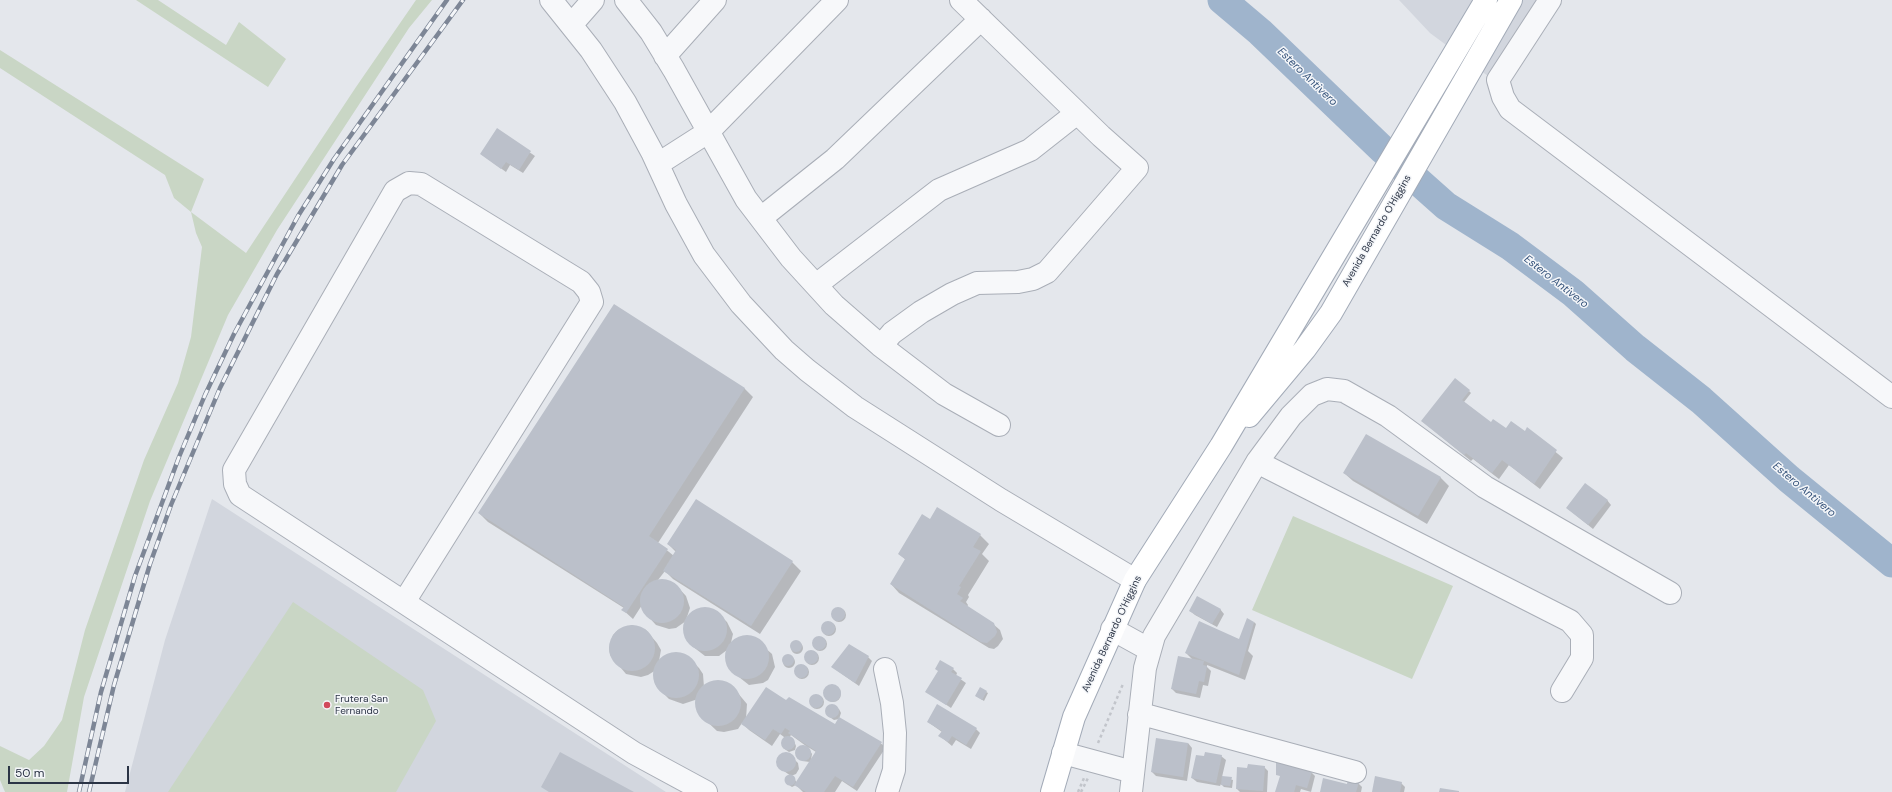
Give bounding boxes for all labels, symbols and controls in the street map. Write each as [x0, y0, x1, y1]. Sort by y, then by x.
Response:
water label: Estero Antivero [1274, 45, 1340, 109]
street label: Avenida Bernardo O'Higgins [1340, 173, 1414, 289]
water label: Estero Antivero [1521, 253, 1591, 311]
water label: Estero Antivero [1770, 460, 1838, 520]
street label: Avenida Bernardo O'Higgins [1080, 574, 1144, 694]
place label: Frutera San Fernando [335, 693, 388, 716]
marker: Frutera San Fernando [322, 700, 332, 710]
scale bar [10, 758, 131, 784]
text: 50 m [15, 765, 44, 781]

